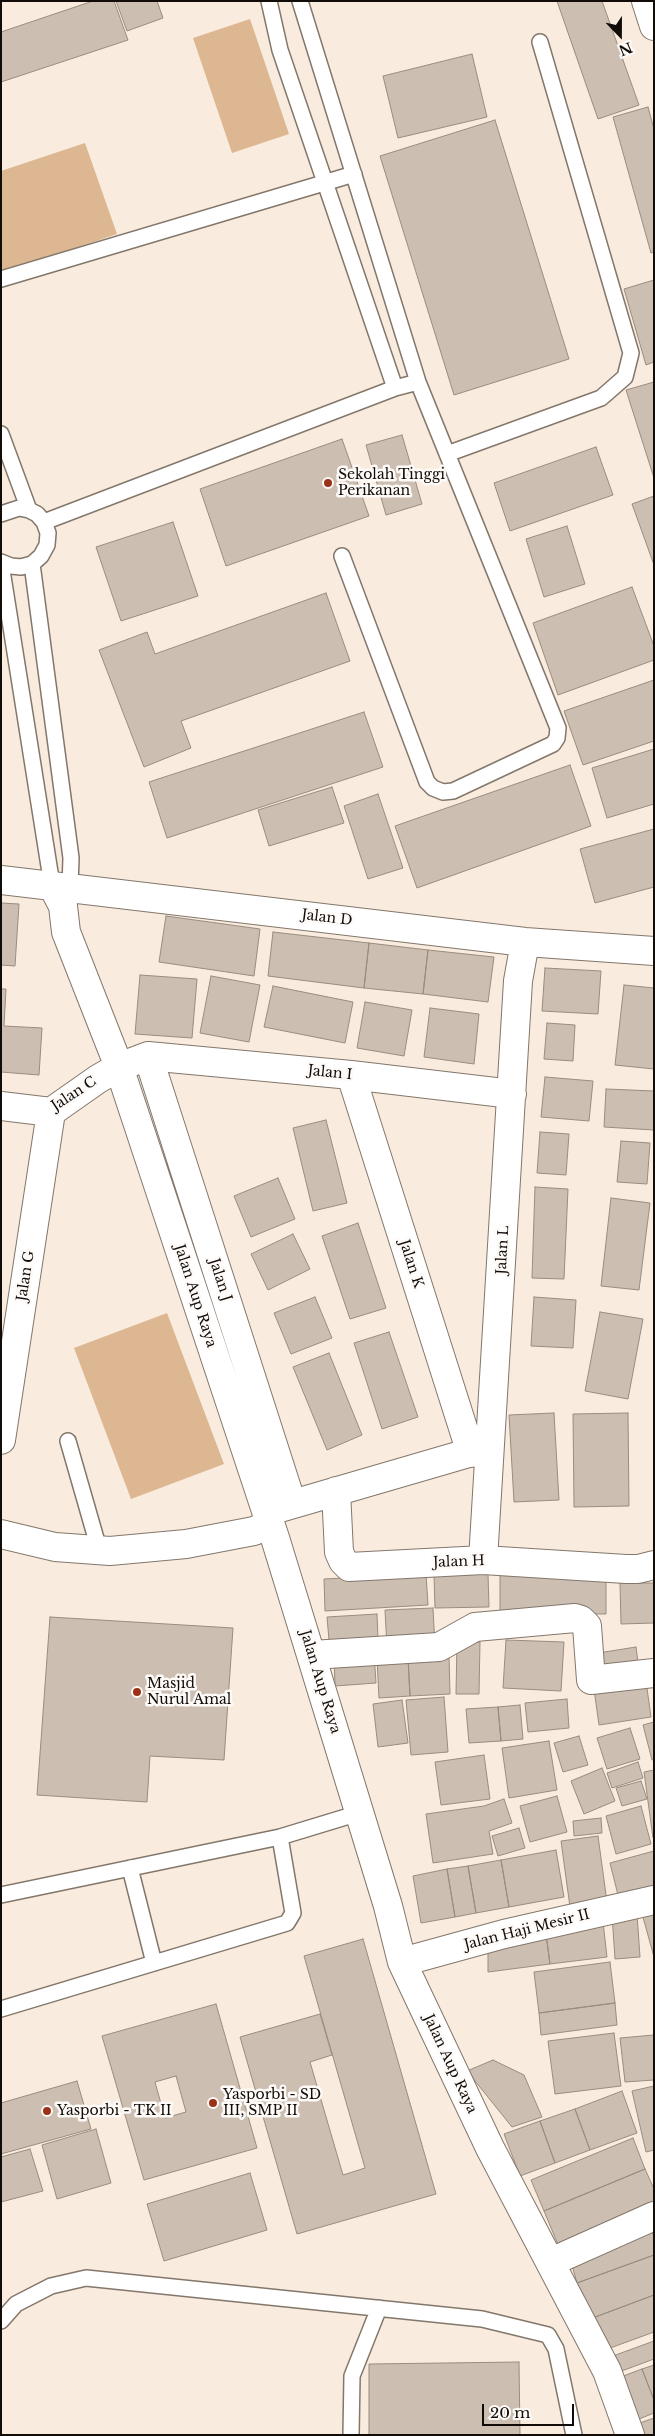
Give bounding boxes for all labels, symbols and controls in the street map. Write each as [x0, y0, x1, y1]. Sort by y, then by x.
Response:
north arrow [595, 10, 645, 60]
text: N [616, 38, 635, 60]
place label: Sekolah Tinggi Perikanan [338, 467, 445, 500]
marker: Sekolah Tinggi Perikanan [322, 477, 334, 489]
street label: Jalan D [301, 907, 353, 929]
street label: Jalan I [307, 1062, 353, 1084]
street label: Jalan C [48, 1073, 100, 1115]
street label: Jalan L [493, 1225, 513, 1275]
street label: Jalan K [395, 1238, 427, 1290]
street label: Jalan Aup Raya [170, 1242, 220, 1350]
street label: Jalan G [14, 1250, 38, 1302]
street label: Jalan J [205, 1256, 235, 1304]
street label: Jalan H [433, 1553, 485, 1571]
street label: Jalan Aup Raya [296, 1628, 344, 1736]
place label: Masjid Nurul Amal [147, 1676, 231, 1708]
marker: Masjid Nurul Amal [131, 1686, 143, 1698]
street label: Jalan Haji Mesir II [462, 1906, 592, 1954]
street label: Jalan Aup Raya [420, 2012, 480, 2116]
place label: Yasporbi - SD III, SMP II [223, 2087, 321, 2120]
marker: Yasporbi - SD III, SMP II [207, 2097, 219, 2109]
place label: Yasporbi - TK II [57, 2103, 172, 2119]
marker: Yasporbi - TK II [41, 2105, 53, 2117]
scale bar [485, 2394, 578, 2426]
text: 20 m [490, 2403, 530, 2422]

